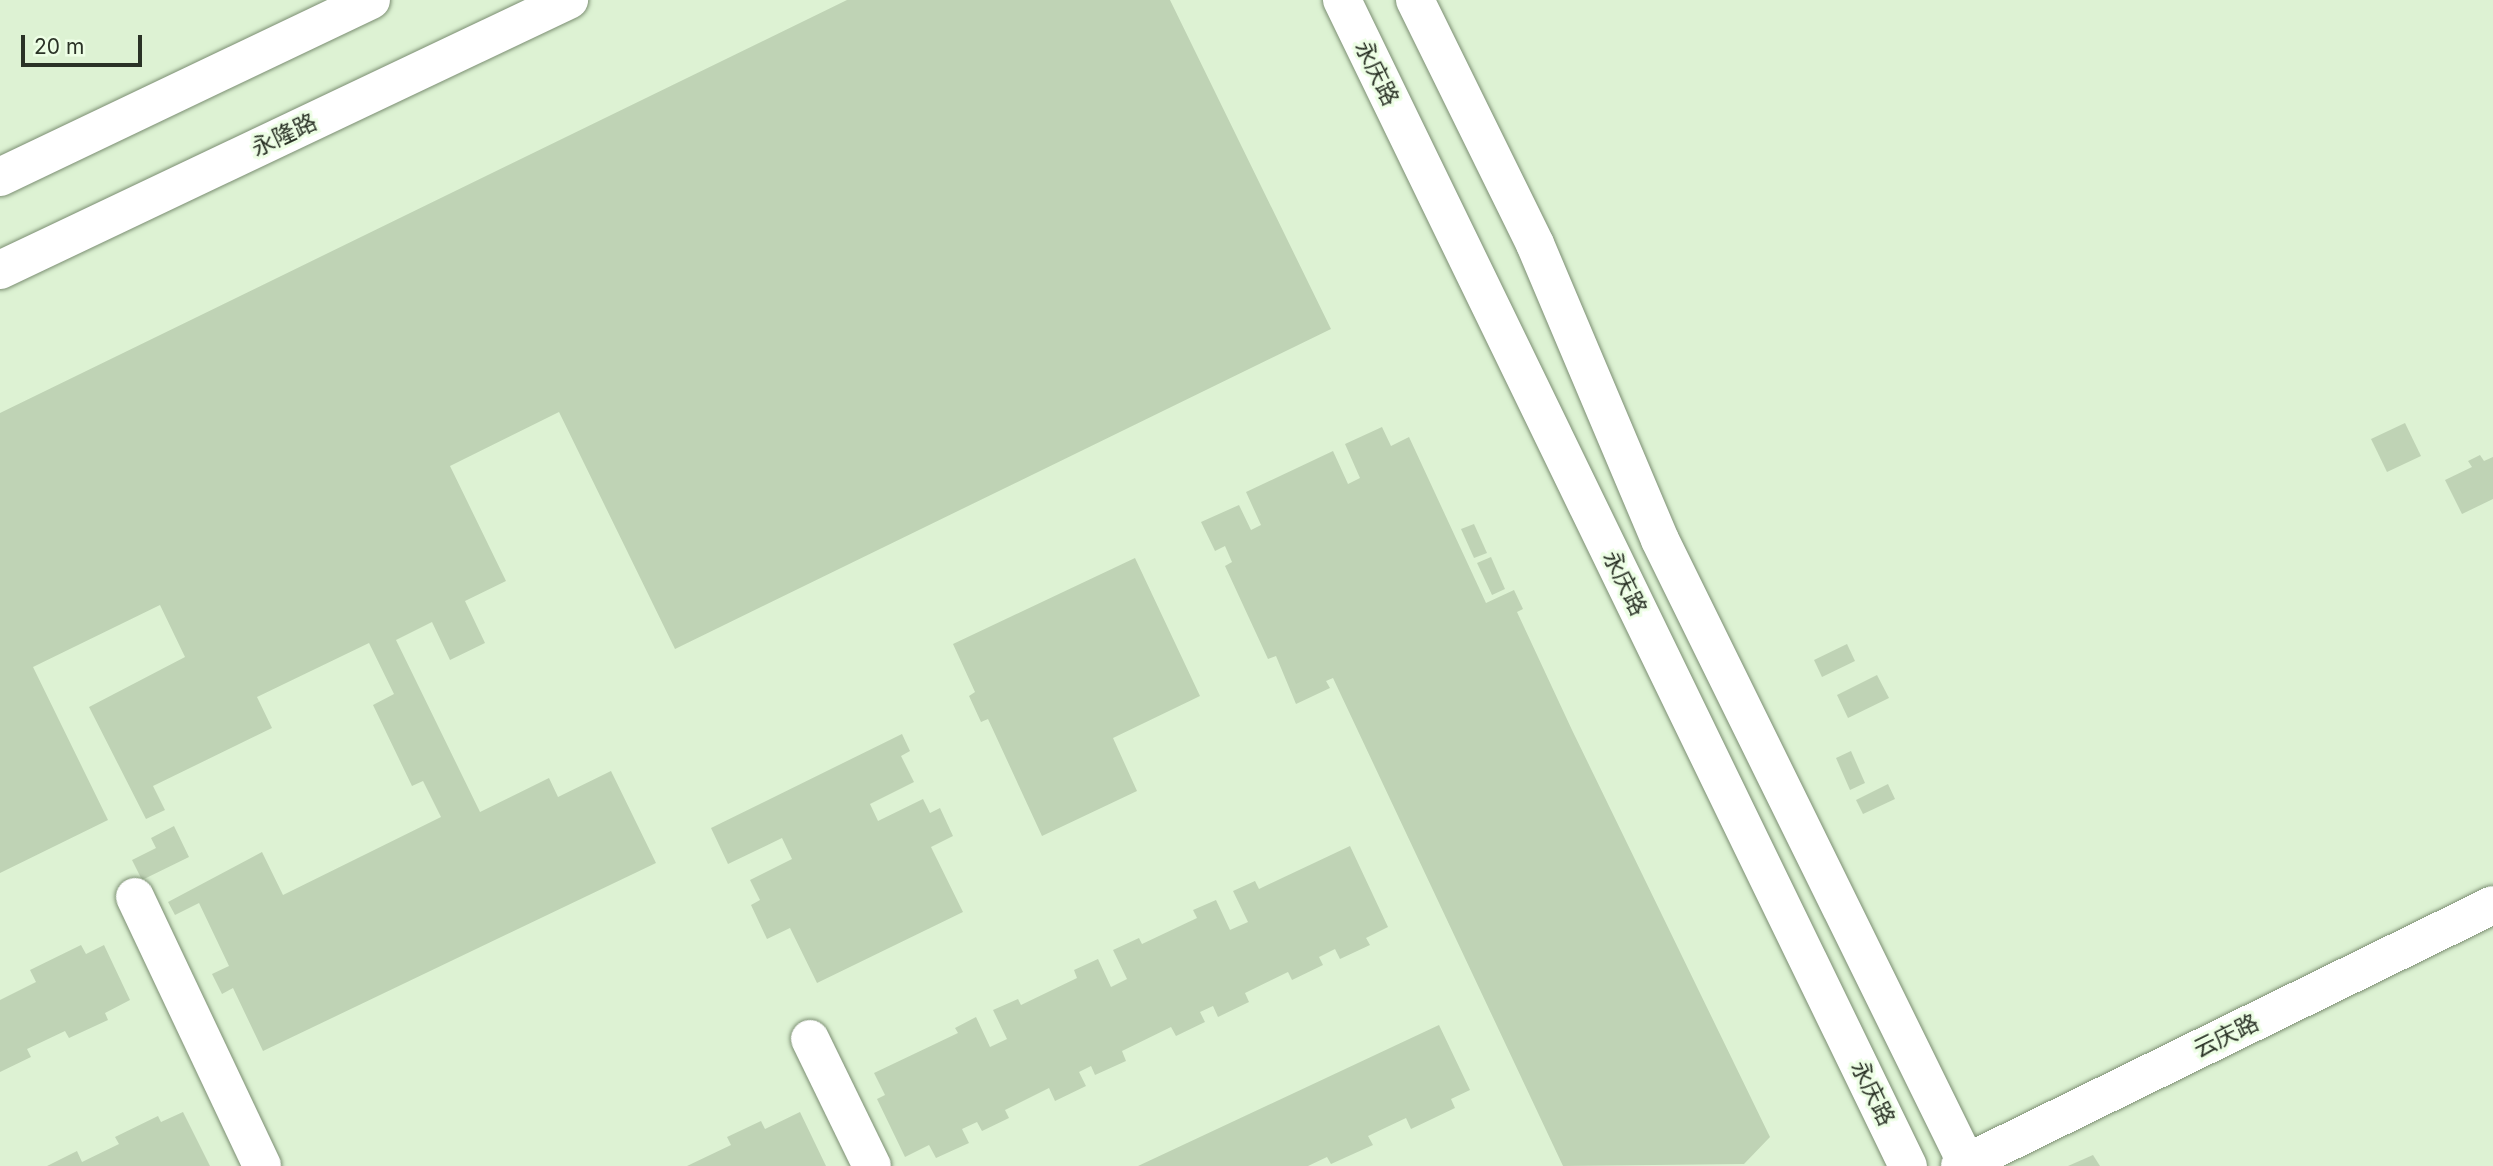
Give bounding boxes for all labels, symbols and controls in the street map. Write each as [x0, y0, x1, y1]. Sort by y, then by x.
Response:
scale bar [24, 21, 145, 65]
text: 20 m [34, 34, 84, 59]
street label: 永庆路 [1349, 36, 1405, 110]
street label: 永隆路 [247, 108, 321, 162]
street label: 永庆路 [1597, 546, 1653, 620]
street label: 云庆路 [2189, 1008, 2263, 1064]
street label: 永庆路 [1845, 1056, 1901, 1130]

